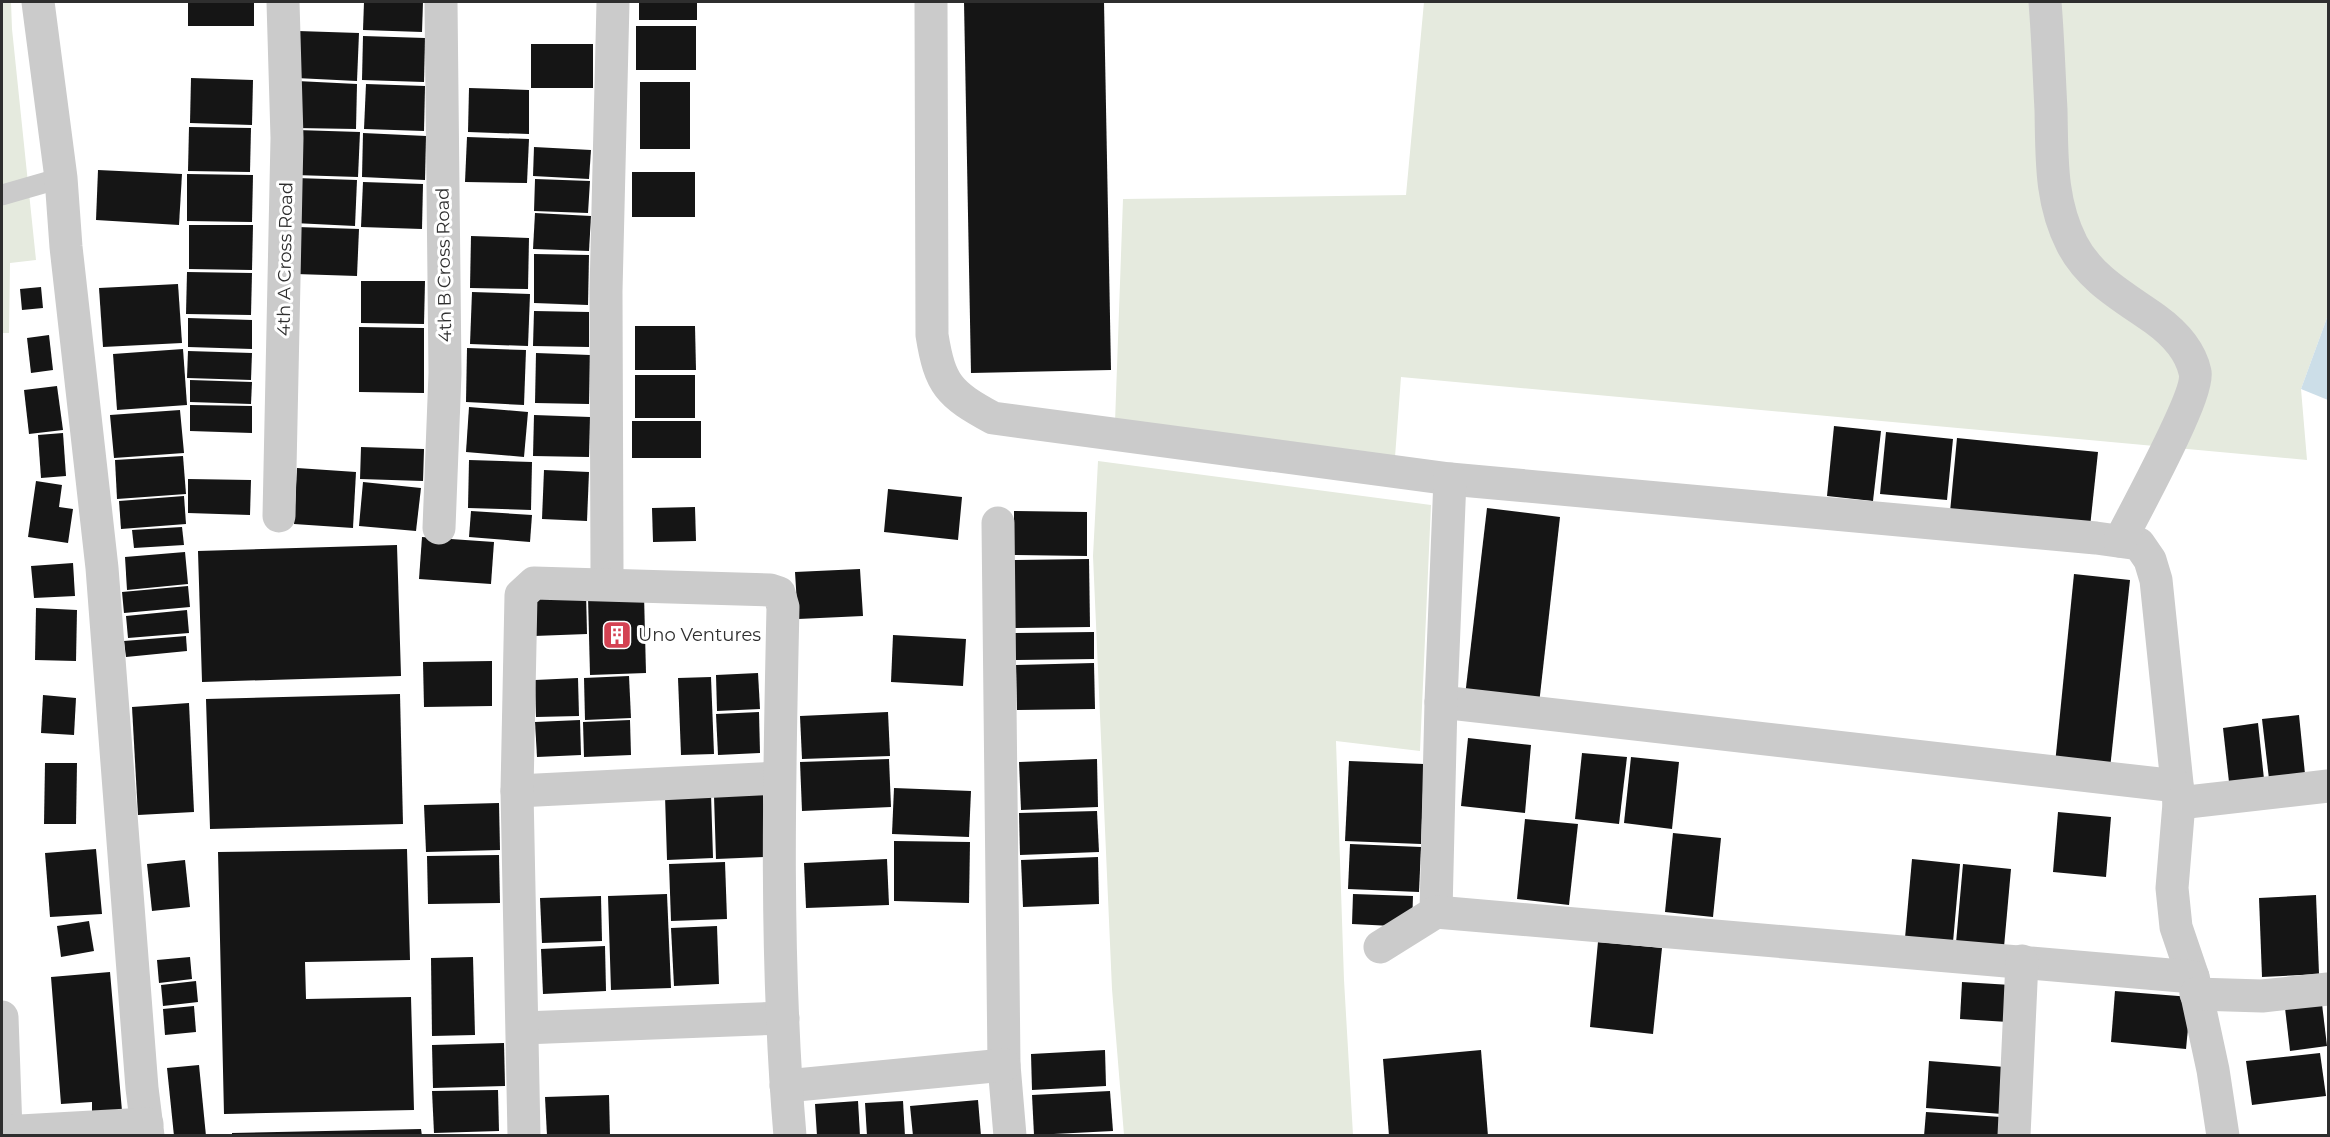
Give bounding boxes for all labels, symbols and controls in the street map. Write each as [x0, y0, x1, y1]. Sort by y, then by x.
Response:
street label: 4th A Cross Road [273, 182, 297, 336]
street label: 4th B Cross Road [432, 187, 456, 343]
building icon: Uno Ventures [601, 619, 633, 651]
place label: Uno Ventures [638, 624, 761, 646]

